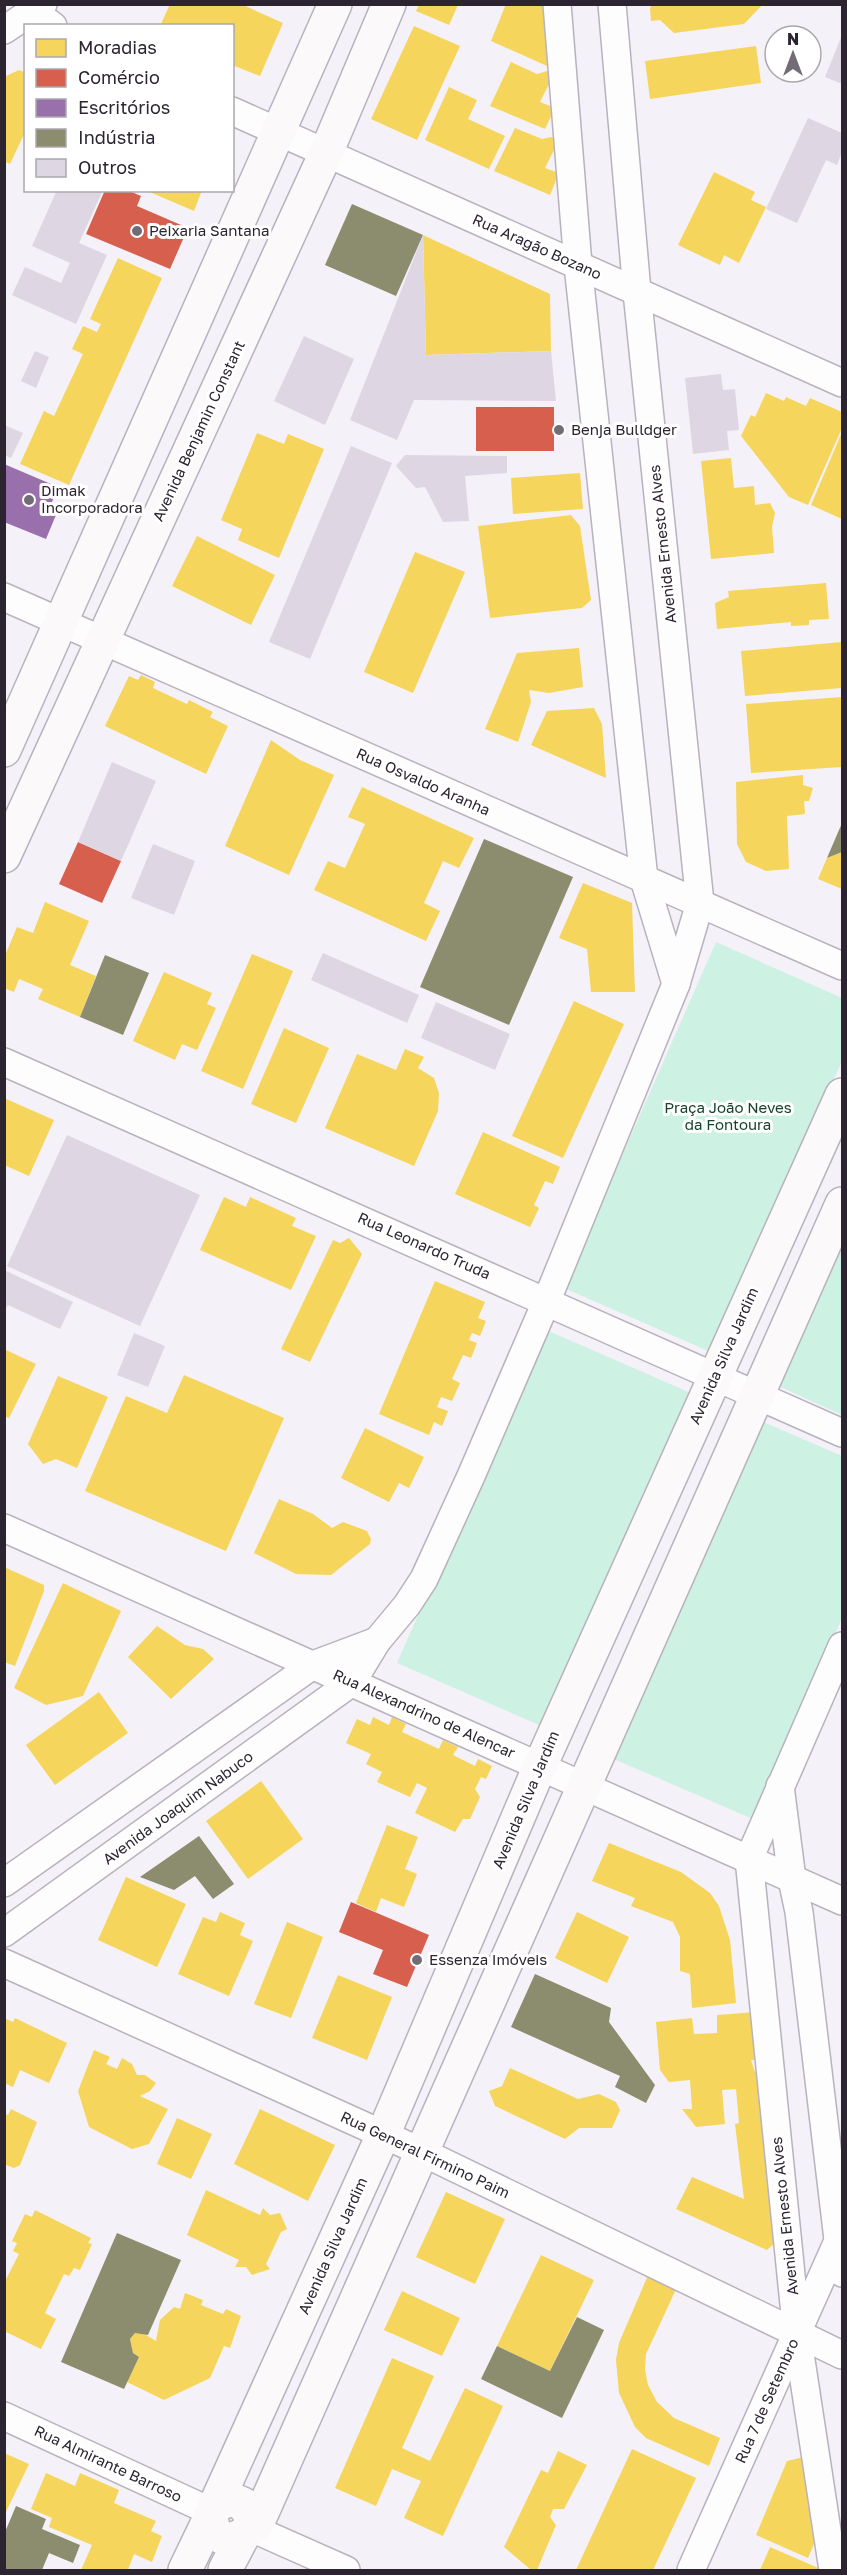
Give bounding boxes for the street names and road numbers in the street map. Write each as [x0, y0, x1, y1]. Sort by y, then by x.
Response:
street label: Rua Aragão Bozano [470, 210, 605, 283]
street label: Avenida Benjamin Constant [148, 337, 248, 524]
street label: Avenida Ernesto Alves [645, 464, 679, 624]
street label: Rua Osvaldo Aranha [354, 743, 493, 819]
street label: Rua Leonardo Truda [355, 1208, 494, 1282]
street label: Avenida Silva Jardim [685, 1284, 761, 1427]
street label: Rua Alexandrino de Alencar [331, 1665, 518, 1762]
street label: Avenida Silva Jardim [488, 1728, 562, 1871]
street label: Avenida Joaquim Nabuco [99, 1747, 256, 1868]
street label: Rua General Firmino Paim [338, 2107, 513, 2201]
street label: Avenida Ernesto Alves [767, 2136, 801, 2296]
street label: Avenida Silva Jardim [294, 2174, 370, 2317]
street label: Rua 7 de Setembro [730, 2335, 802, 2466]
street label: Rua Almirante Barroso [32, 2421, 185, 2505]

